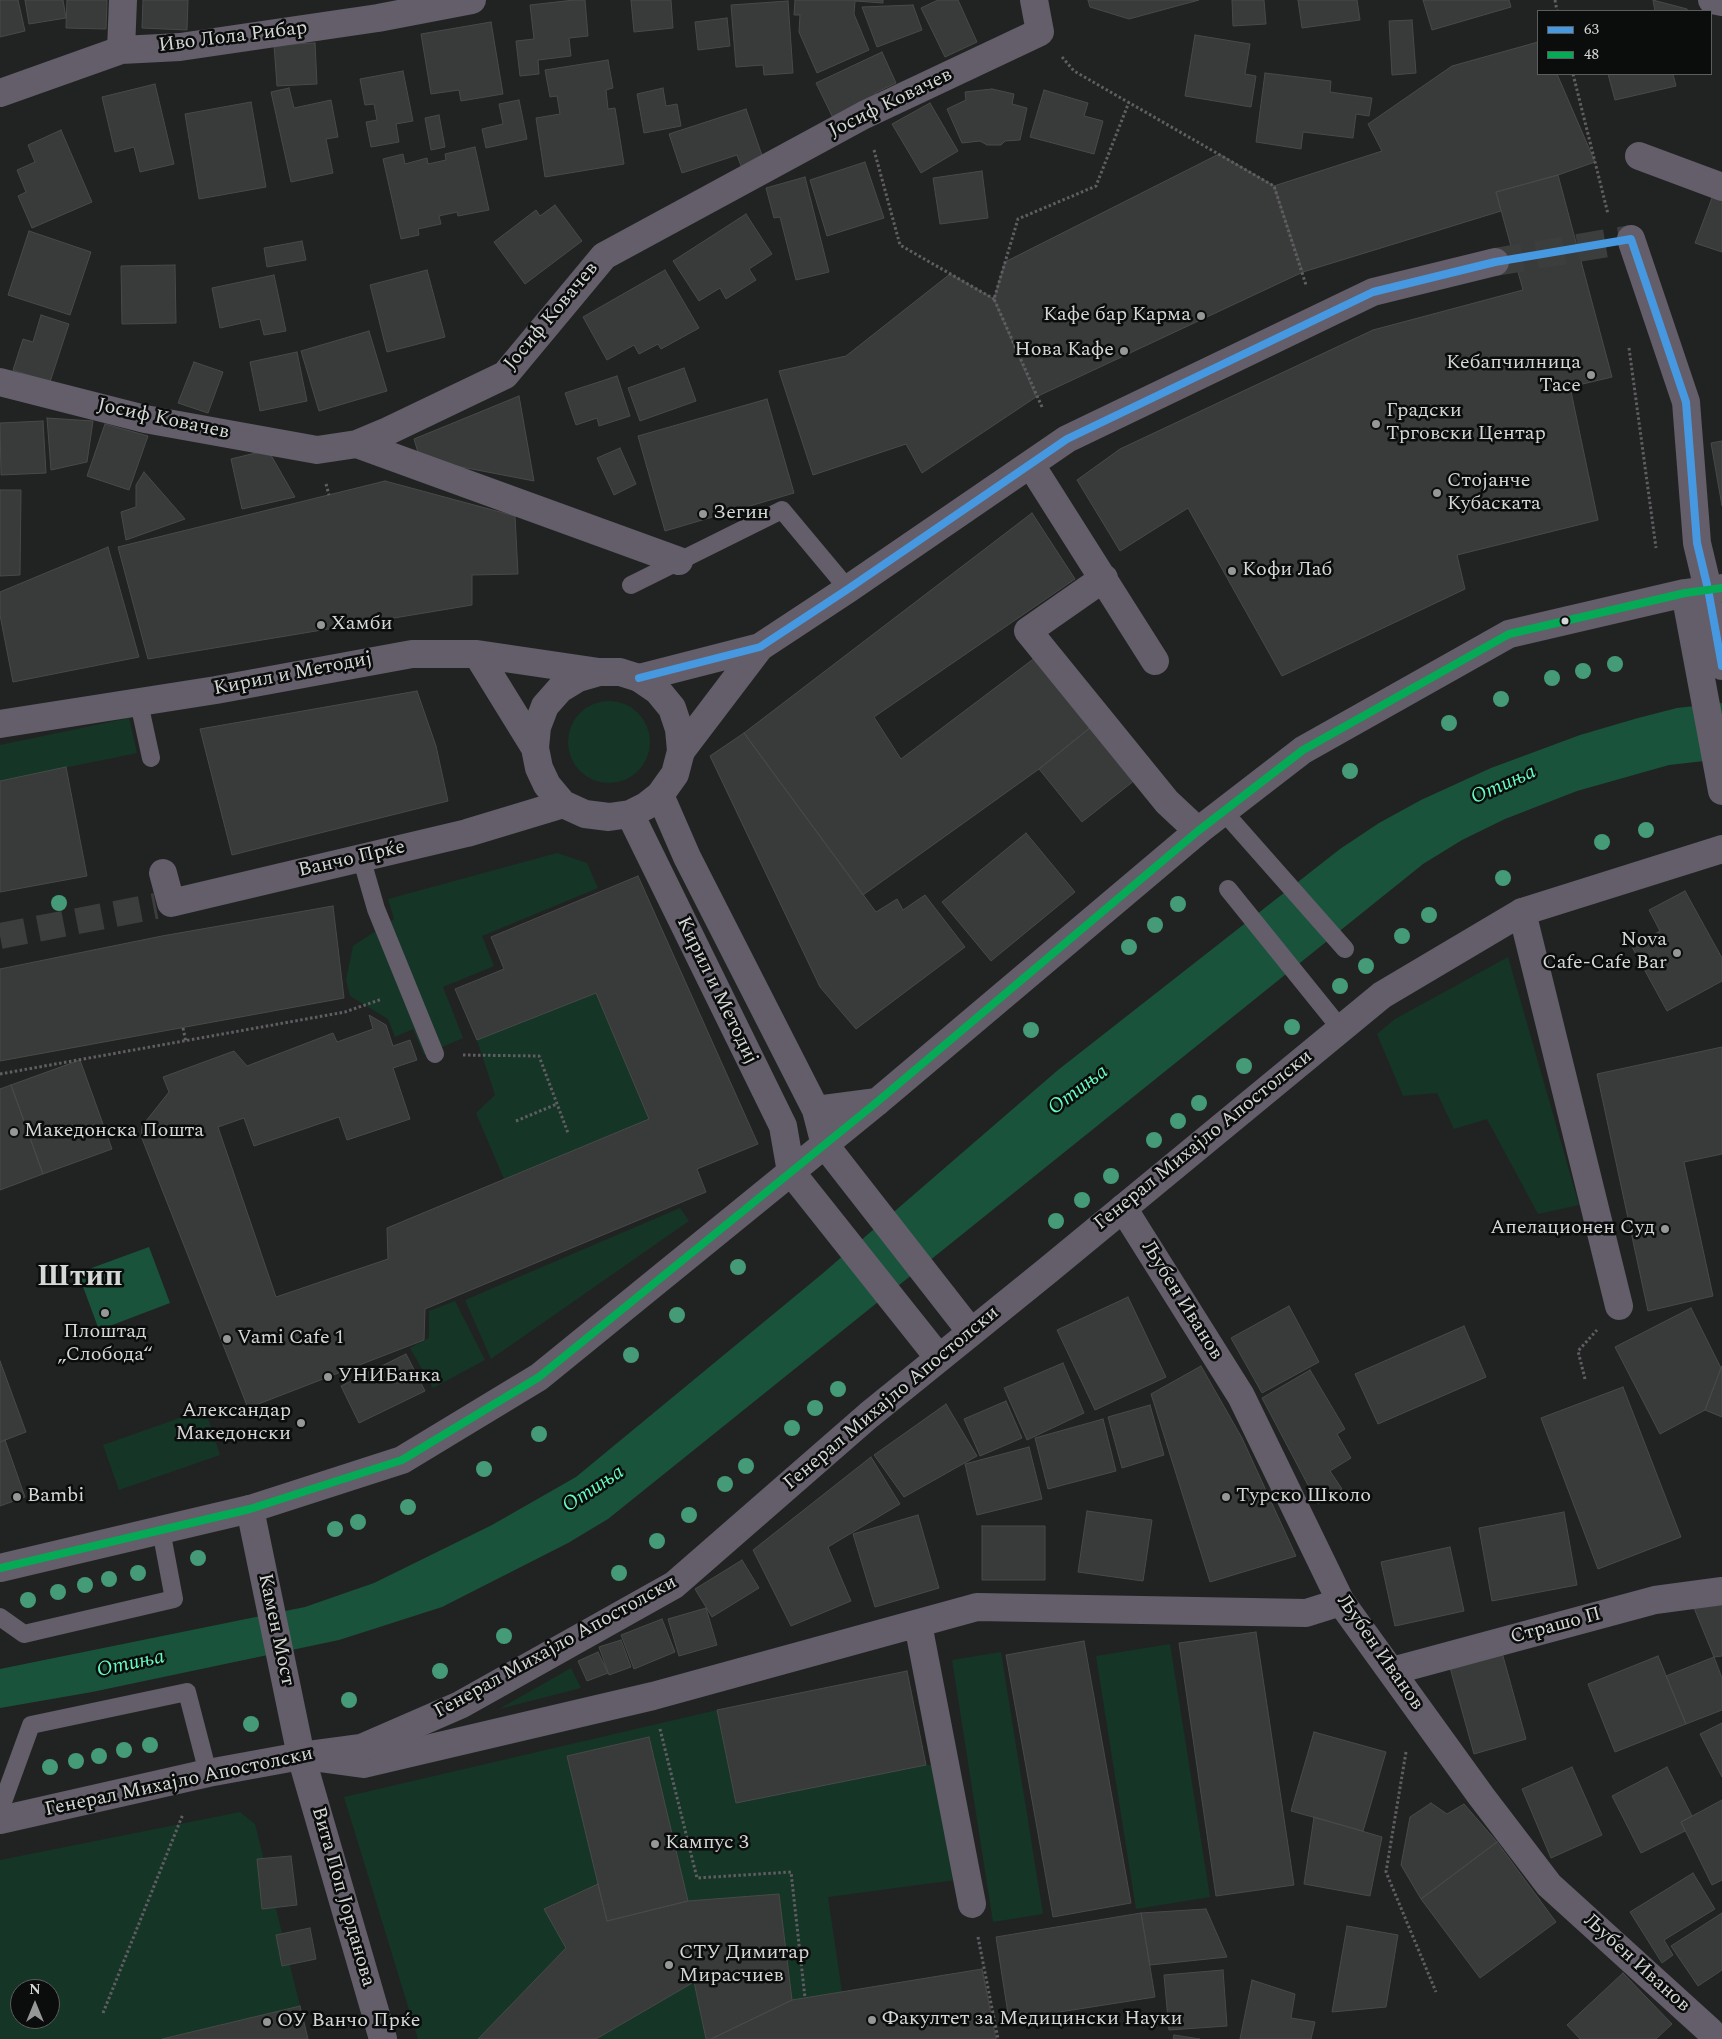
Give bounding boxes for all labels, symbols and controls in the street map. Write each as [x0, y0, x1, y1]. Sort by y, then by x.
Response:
legend [1537, 10, 1712, 75]
street label: Иво Лола Рибар [157, 17, 309, 59]
text: 63 [1584, 18, 1599, 41]
text: 48 [1584, 43, 1599, 66]
street label: Јосиф Ковачев [825, 64, 957, 144]
street label: Јосиф Ковачев [500, 258, 604, 376]
place label: Кафе бар Карма [1043, 304, 1191, 328]
marker: Кафе бар Карма [1195, 310, 1207, 322]
place label: Нова Кафе [1015, 339, 1114, 363]
marker: Нова Кафе [1118, 345, 1130, 357]
place label: Кебапчилница Тасе [1446, 352, 1581, 399]
marker: Кебапчилница Тасе [1585, 369, 1597, 381]
street label: Јосиф Ковачев [95, 394, 231, 446]
place label: Градски Трговски Центар [1386, 400, 1546, 447]
marker: Градски Трговски Центар [1370, 418, 1382, 430]
place label: Стојанче Кубаската [1447, 470, 1541, 517]
marker: Стојанче Кубаската [1431, 487, 1443, 499]
place label: Зегин [713, 502, 769, 526]
marker: Зегин [697, 508, 709, 520]
place label: Кофи Лаб [1242, 559, 1332, 583]
marker: Кофи Лаб [1226, 565, 1238, 577]
place label: Хамби [331, 613, 393, 637]
unlabelled marker [1560, 616, 1570, 626]
marker: Хамби [315, 619, 327, 631]
street label: Кирил и Методиј [212, 648, 374, 702]
water label: Отиња [1468, 761, 1540, 811]
street label: Ванчо Прќе [296, 836, 408, 884]
street label: Кирил и Методиј [670, 913, 762, 1069]
place label: Nova Cafe-Cafe Bar [1542, 929, 1667, 976]
marker: Nova Cafe-Cafe Bar [1671, 947, 1683, 959]
street label: Генерал Михајло Апостолски [1090, 1046, 1318, 1236]
water label: Отиња [1044, 1060, 1114, 1122]
place label: Македонска Пошта [24, 1120, 204, 1144]
marker: Македонска Пошта [8, 1126, 20, 1138]
place label: Апелационен Суд [1490, 1217, 1655, 1241]
marker: Апелационен Суд [1659, 1223, 1671, 1235]
street label: Љубен Иванов [1135, 1237, 1227, 1365]
district label: Штип [37, 1261, 123, 1297]
street label: Генерал Михајло Апостолски [779, 1302, 1005, 1496]
marker: Плоштад „Слобода“ [99, 1307, 111, 1319]
place label: Плоштад „Слобода“ [57, 1321, 153, 1368]
place label: Vami Cafe 1 [237, 1327, 345, 1351]
marker: Vami Cafe 1 [221, 1333, 233, 1345]
place label: УНИБанка [338, 1365, 441, 1389]
marker: УНИБанка [322, 1371, 334, 1383]
place label: Александар Македонски [175, 1400, 291, 1447]
marker: Александар Македонски [295, 1417, 307, 1429]
water label: Отиња [558, 1461, 630, 1519]
place label: Bambi [27, 1485, 84, 1509]
place label: Турско Школо [1236, 1485, 1371, 1509]
marker: Bambi [11, 1491, 23, 1503]
marker: Турско Школо [1220, 1491, 1232, 1503]
street label: Генерал Михајло Апостолски [430, 1571, 682, 1725]
street label: Камен Мост [251, 1572, 299, 1688]
street label: Љубен Иванов [1330, 1591, 1428, 1715]
street label: Страшо П [1508, 1603, 1604, 1651]
water label: Отиња [95, 1646, 167, 1684]
street label: Генерал Михајло Апостолски [43, 1743, 315, 1823]
street label: Вита Поп Јорданова [305, 1804, 379, 1990]
place label: Кампус 3 [665, 1832, 749, 1856]
marker: Кампус 3 [649, 1838, 661, 1850]
street label: Љубен Иванов [1578, 1910, 1694, 2018]
place label: СТУ Димитар Мирасчиев [679, 1942, 809, 1989]
marker: СТУ Димитар Мирасчиев [663, 1959, 675, 1971]
north arrow [10, 1979, 60, 2029]
text: N [29, 1979, 41, 2000]
place label: Факултет за Медицински Науки [882, 2008, 1183, 2032]
place label: ОУ Ванчо Прќе [277, 2010, 420, 2034]
marker: Факултет за Медицински Науки [866, 2014, 878, 2026]
marker: ОУ Ванчо Прќе [261, 2016, 273, 2028]

